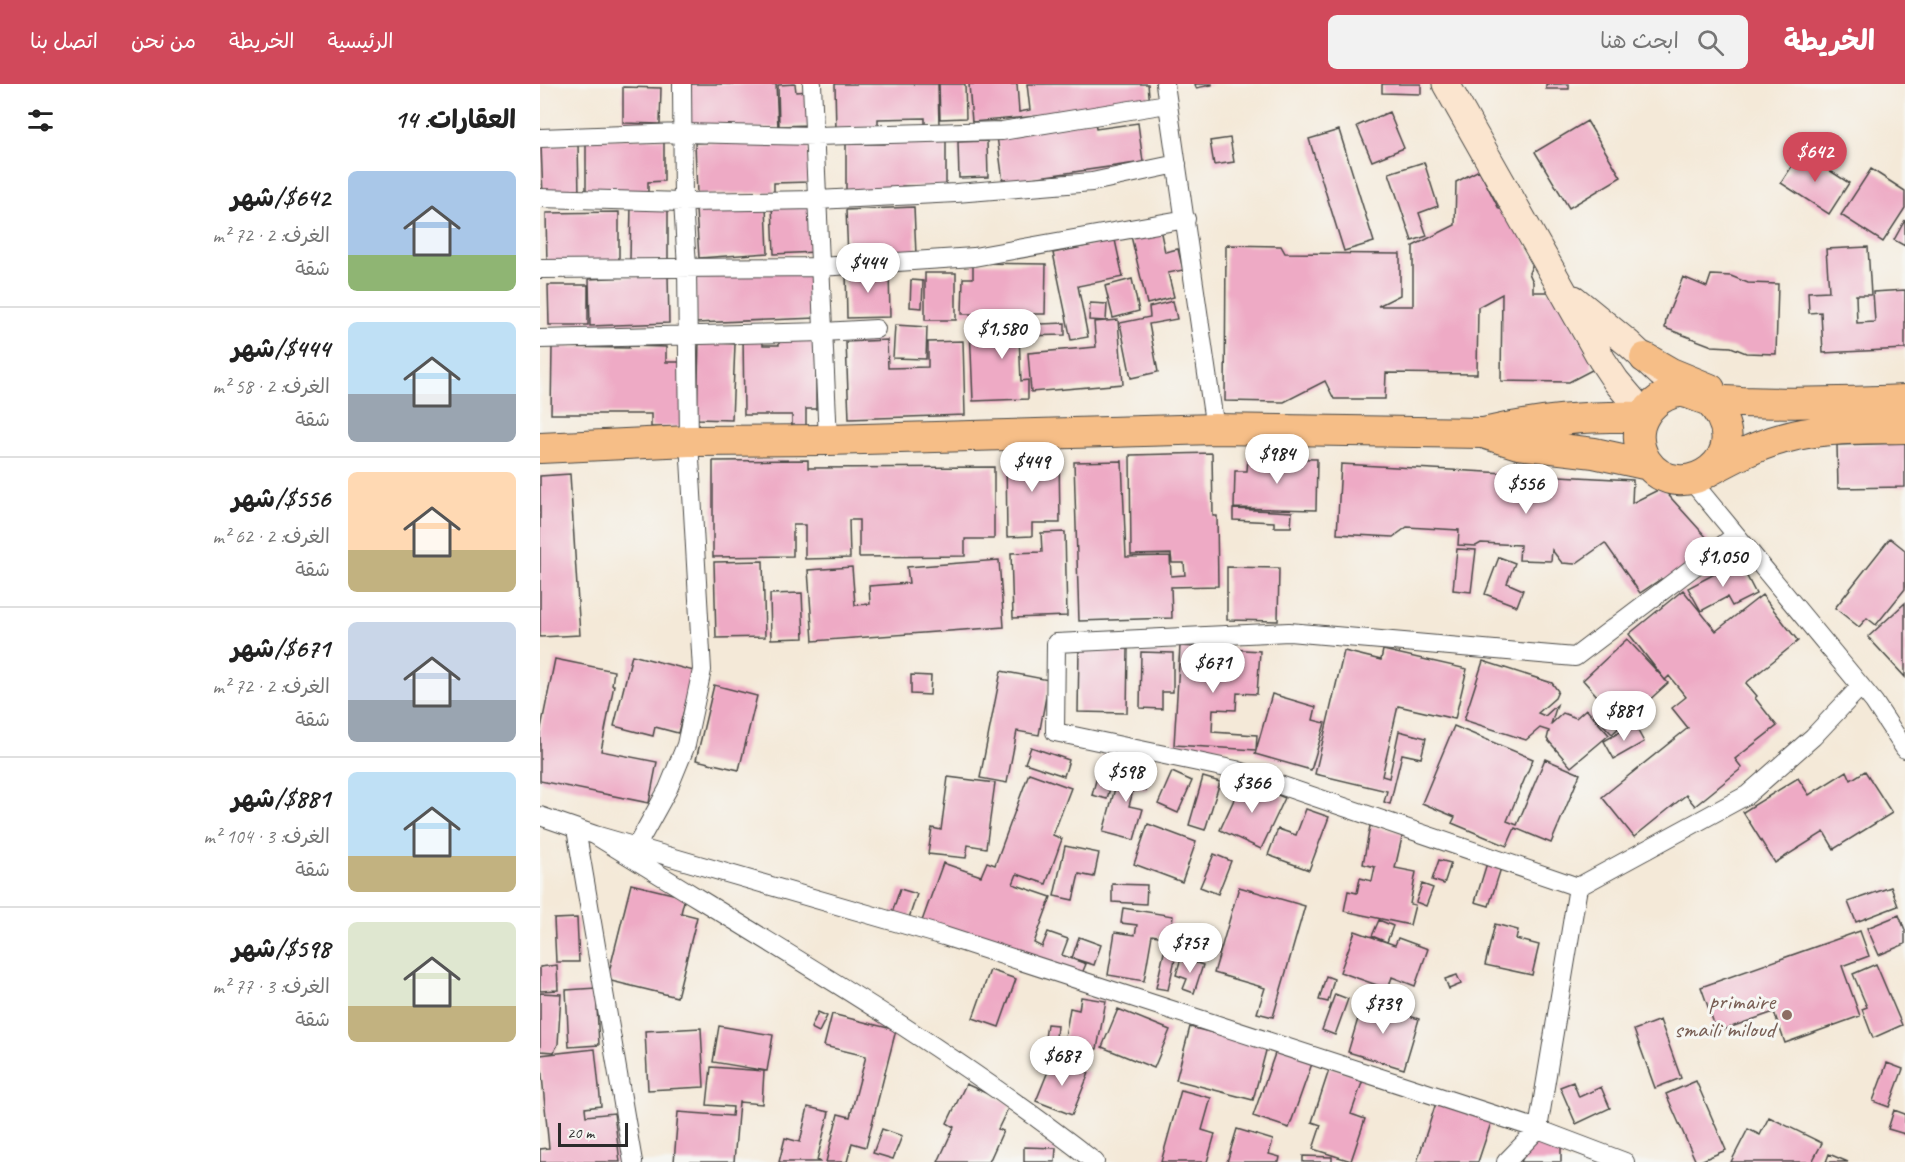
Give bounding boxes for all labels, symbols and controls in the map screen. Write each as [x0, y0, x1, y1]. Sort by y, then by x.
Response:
search box [1328, 15, 1748, 69]
text: الخريطة [1784, 23, 1875, 58]
icon: search [1694, 26, 1727, 59]
text: ابحث هنا [1600, 27, 1679, 55]
text: اتصل بنا [30, 28, 98, 54]
text: من نحن [131, 28, 196, 54]
text: الخريطة [229, 28, 295, 54]
text: الرئيسية [328, 28, 393, 54]
text: العقارات: 14 [394, 103, 516, 136]
icon: filters [24, 104, 57, 137]
pin: $642 [1779, 132, 1851, 183]
text: $642 [1797, 139, 1833, 164]
text: $642/شهر [231, 181, 330, 214]
icon: home [396, 195, 468, 267]
text: الغرف: 2 · 72 m² [212, 223, 330, 248]
pin: $444 [832, 243, 904, 294]
text: $444 [850, 250, 886, 275]
text: شقة [295, 256, 330, 281]
pin: $1,580 [953, 309, 1051, 360]
text: $1,580 [978, 316, 1026, 341]
text: $444/شهر [231, 332, 330, 365]
icon: home [396, 346, 468, 418]
text: الغرف: 2 · 58 m² [212, 374, 330, 399]
text: شقة [295, 407, 330, 432]
pin: $984 [1241, 434, 1313, 485]
text: $984 [1259, 441, 1295, 466]
pin: $449 [996, 442, 1068, 493]
text: $449 [1014, 449, 1050, 474]
pin: $556 [1490, 464, 1562, 515]
text: $556 [1508, 471, 1544, 496]
text: $556/شهر [232, 482, 330, 515]
icon: home [396, 496, 468, 568]
text: الغرف: 2 · 62 m² [212, 524, 330, 549]
pin: $1,050 [1674, 537, 1772, 588]
text: $1,050 [1699, 544, 1747, 569]
text: شقة [295, 557, 330, 582]
text: $671/شهر [231, 632, 330, 665]
pin: $671 [1177, 643, 1249, 694]
icon: home [396, 646, 468, 718]
text: $671 [1195, 650, 1231, 675]
text: الغرف: 2 · 72 m² [212, 674, 330, 699]
pin: $881 [1588, 691, 1660, 742]
text: $881 [1606, 698, 1642, 723]
text: شقة [295, 707, 330, 732]
pin: $598 [1090, 752, 1162, 803]
text: $598 [1108, 759, 1144, 784]
pin: $366 [1216, 763, 1288, 814]
text: $366 [1234, 770, 1270, 795]
text: $881/شهر [231, 782, 330, 815]
icon: home [396, 796, 468, 868]
text: الغرف: 3 · 104 m² [203, 824, 330, 849]
text: شقة [295, 857, 330, 882]
pin: $757 [1154, 923, 1226, 974]
text: $757 [1172, 930, 1208, 955]
text: $598/شهر [232, 932, 330, 965]
icon: home [396, 946, 468, 1018]
text: الغرف: 3 · 77 m² [212, 974, 330, 999]
pin: $739 [1347, 984, 1419, 1035]
place label: primaire smaili miloud [1674, 986, 1779, 1044]
text: $739 [1365, 991, 1401, 1016]
text: شقة [295, 1007, 330, 1032]
marker: primaire smaili miloud [1780, 1008, 1794, 1022]
pin: $687 [1026, 1036, 1098, 1087]
text: $687 [1044, 1043, 1080, 1068]
scale bar [558, 1120, 628, 1148]
text: 20 m [567, 1123, 594, 1143]

